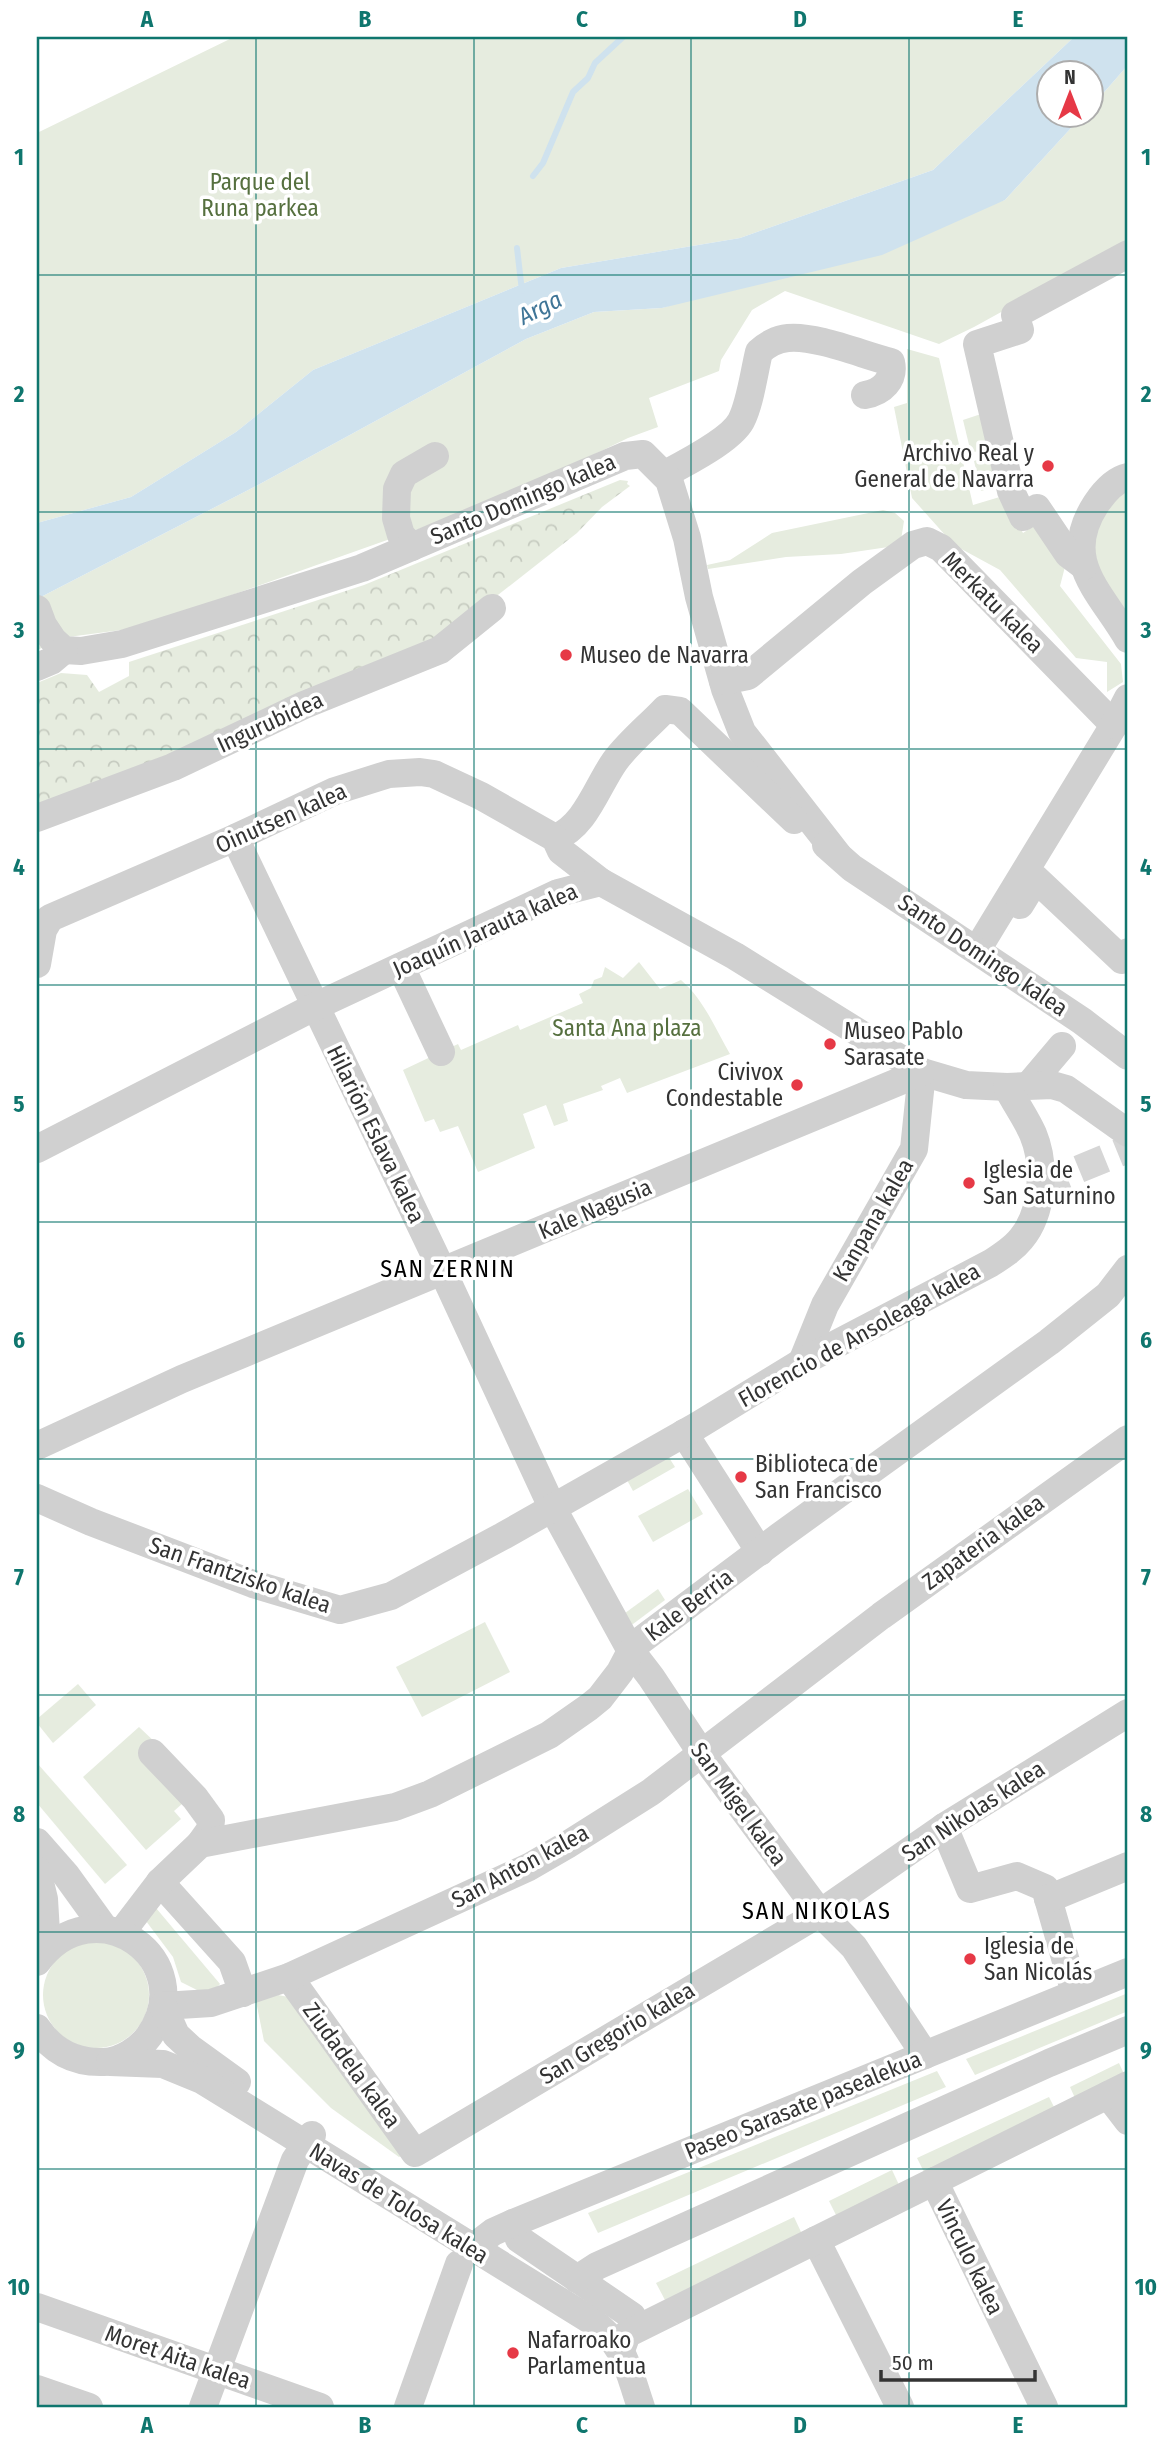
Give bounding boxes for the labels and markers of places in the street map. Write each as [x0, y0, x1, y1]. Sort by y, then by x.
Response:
place label: Archivo Real y General de Navarra [854, 439, 1035, 493]
marker: Archivo Real y General de Navarra [1040, 458, 1056, 474]
place label: Museo de Navarra [580, 641, 749, 669]
marker: Museo de Navarra [558, 647, 574, 663]
place label: Museo Pablo Sarasate [844, 1017, 963, 1071]
marker: Museo Pablo Sarasate [822, 1036, 838, 1052]
place label: Civivox Condestable [666, 1058, 783, 1112]
marker: Civivox Condestable [789, 1077, 805, 1093]
place label: Iglesia de San Saturnino [983, 1156, 1116, 1210]
marker: Iglesia de San Saturnino [961, 1175, 977, 1191]
place label: Biblioteca de San Francisco [755, 1450, 882, 1504]
marker: Biblioteca de San Francisco [733, 1469, 749, 1485]
place label: Iglesia de San Nicolás [984, 1932, 1093, 1986]
marker: Iglesia de San Nicolás [962, 1951, 978, 1967]
place label: Nafarroako Parlamentua [527, 2326, 646, 2380]
marker: Nafarroako Parlamentua [505, 2345, 521, 2361]

